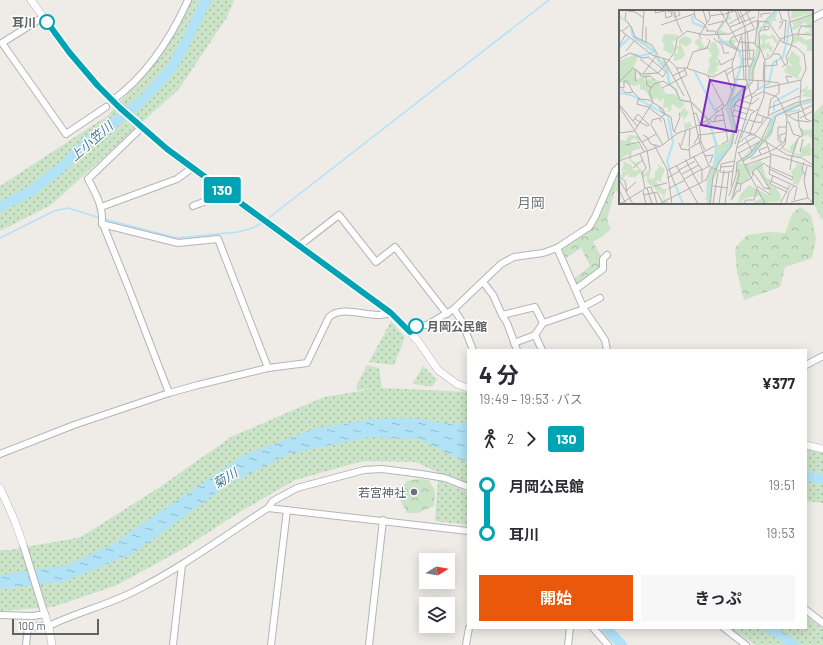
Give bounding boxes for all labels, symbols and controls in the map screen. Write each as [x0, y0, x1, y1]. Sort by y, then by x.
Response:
inset map [619, 10, 813, 204]
marker: 耳川 [39, 14, 55, 30]
place label: 耳川 [12, 15, 36, 29]
water label: 上小笠川 [66, 117, 117, 164]
line badge: 130 [199, 177, 245, 203]
text: 130 [212, 181, 232, 198]
district label: 月岡 [517, 194, 545, 211]
marker: 月岡公民館 [408, 318, 424, 334]
place label: 月岡公民館 [427, 319, 487, 333]
text: 4 分 [479, 361, 519, 387]
text: ¥377 [762, 374, 795, 392]
text: 19:49 – 19:53 · バス [479, 391, 583, 407]
icon: walk [479, 428, 501, 450]
icon: forward [520, 428, 542, 450]
text: 130 [556, 430, 576, 447]
text: 2 [507, 431, 514, 447]
water label: 菊川 [210, 463, 242, 492]
text: 月岡公民館 [509, 477, 584, 495]
text: 19:51 [768, 477, 795, 493]
place label: 若宮神社 [358, 485, 406, 499]
marker: 若宮神社 [409, 487, 419, 497]
text: 耳川 [509, 525, 539, 543]
text: 19:53 [766, 525, 795, 541]
north arrow [419, 553, 455, 589]
map controls [419, 553, 455, 633]
button: 開始 [479, 575, 633, 621]
button: きっぷ [641, 575, 795, 621]
button: layers [419, 597, 455, 633]
scale bar [12, 617, 99, 636]
text: 100 m [18, 619, 46, 632]

